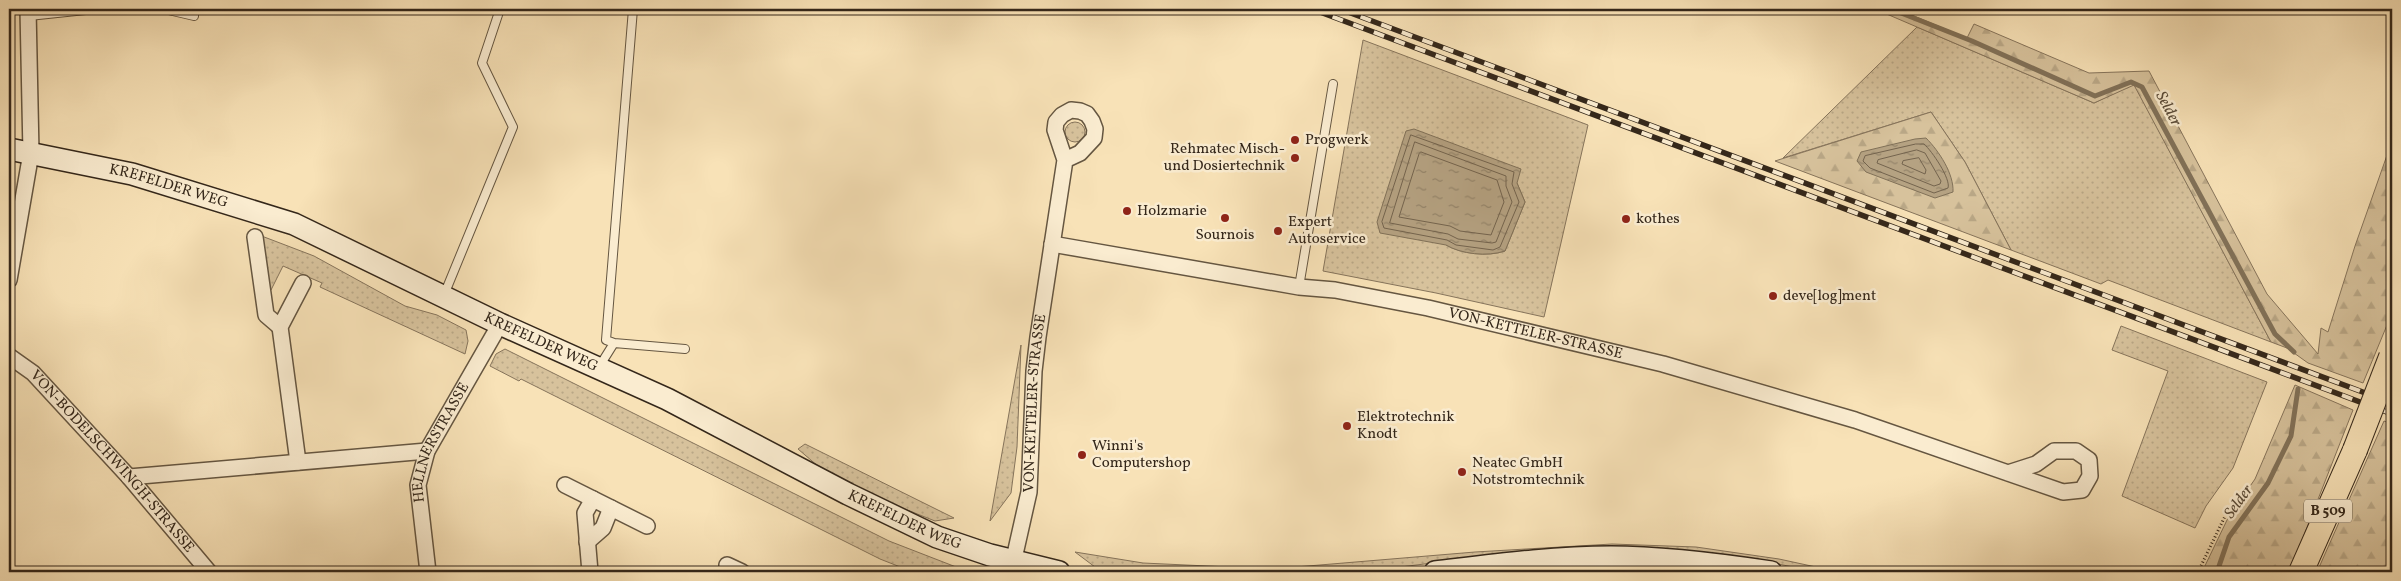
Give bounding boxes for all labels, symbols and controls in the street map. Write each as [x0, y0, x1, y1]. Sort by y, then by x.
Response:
water label: Selder [2150, 88, 2187, 131]
place label: Progwerk [1305, 130, 1369, 151]
marker: Progwerk [1289, 134, 1301, 146]
place label: Rehmatec Misch- und Dosiertechnik [1164, 139, 1285, 177]
marker: Rehmatec Misch- und Dosiertechnik [1289, 152, 1301, 164]
street label: KREFELDER WEG [107, 159, 231, 214]
place label: Holzmarie [1137, 201, 1207, 222]
marker: Holzmarie [1121, 205, 1133, 217]
place label: kothes [1636, 209, 1680, 230]
marker: Sournois [1219, 212, 1231, 224]
place label: Expert Autoservice [1288, 212, 1366, 250]
marker: kothes [1620, 213, 1632, 225]
place label: Sournois [1196, 225, 1254, 246]
marker: Expert Autoservice [1272, 225, 1284, 237]
place label: deve[log]ment [1783, 286, 1876, 307]
marker: deve[log]ment [1767, 290, 1779, 302]
street label: VON-KETTELER-STRASSE [1446, 303, 1625, 365]
street label: KREFELDER WEG [480, 307, 601, 377]
street label: VON-KETTELER-STRASSE [1018, 313, 1052, 493]
street label: VON-BODELSCHWINGH-STRASSE [25, 366, 199, 557]
street label: HELLNERSTRASSE [407, 379, 475, 504]
place label: Elektrotechnik Knodt [1357, 407, 1454, 445]
marker: Elektrotechnik Knodt [1341, 420, 1353, 432]
place label: Winni's Computershop [1092, 436, 1191, 474]
marker: Winni's Computershop [1076, 449, 1088, 461]
place label: Neatec GmbH Notstromtechnik [1472, 453, 1585, 491]
marker: Neatec GmbH Notstromtechnik [1456, 466, 1468, 478]
water label: Selder [2219, 480, 2259, 523]
street label: KREFELDER WEG [844, 485, 964, 555]
road number: B 509 [2304, 500, 2352, 522]

